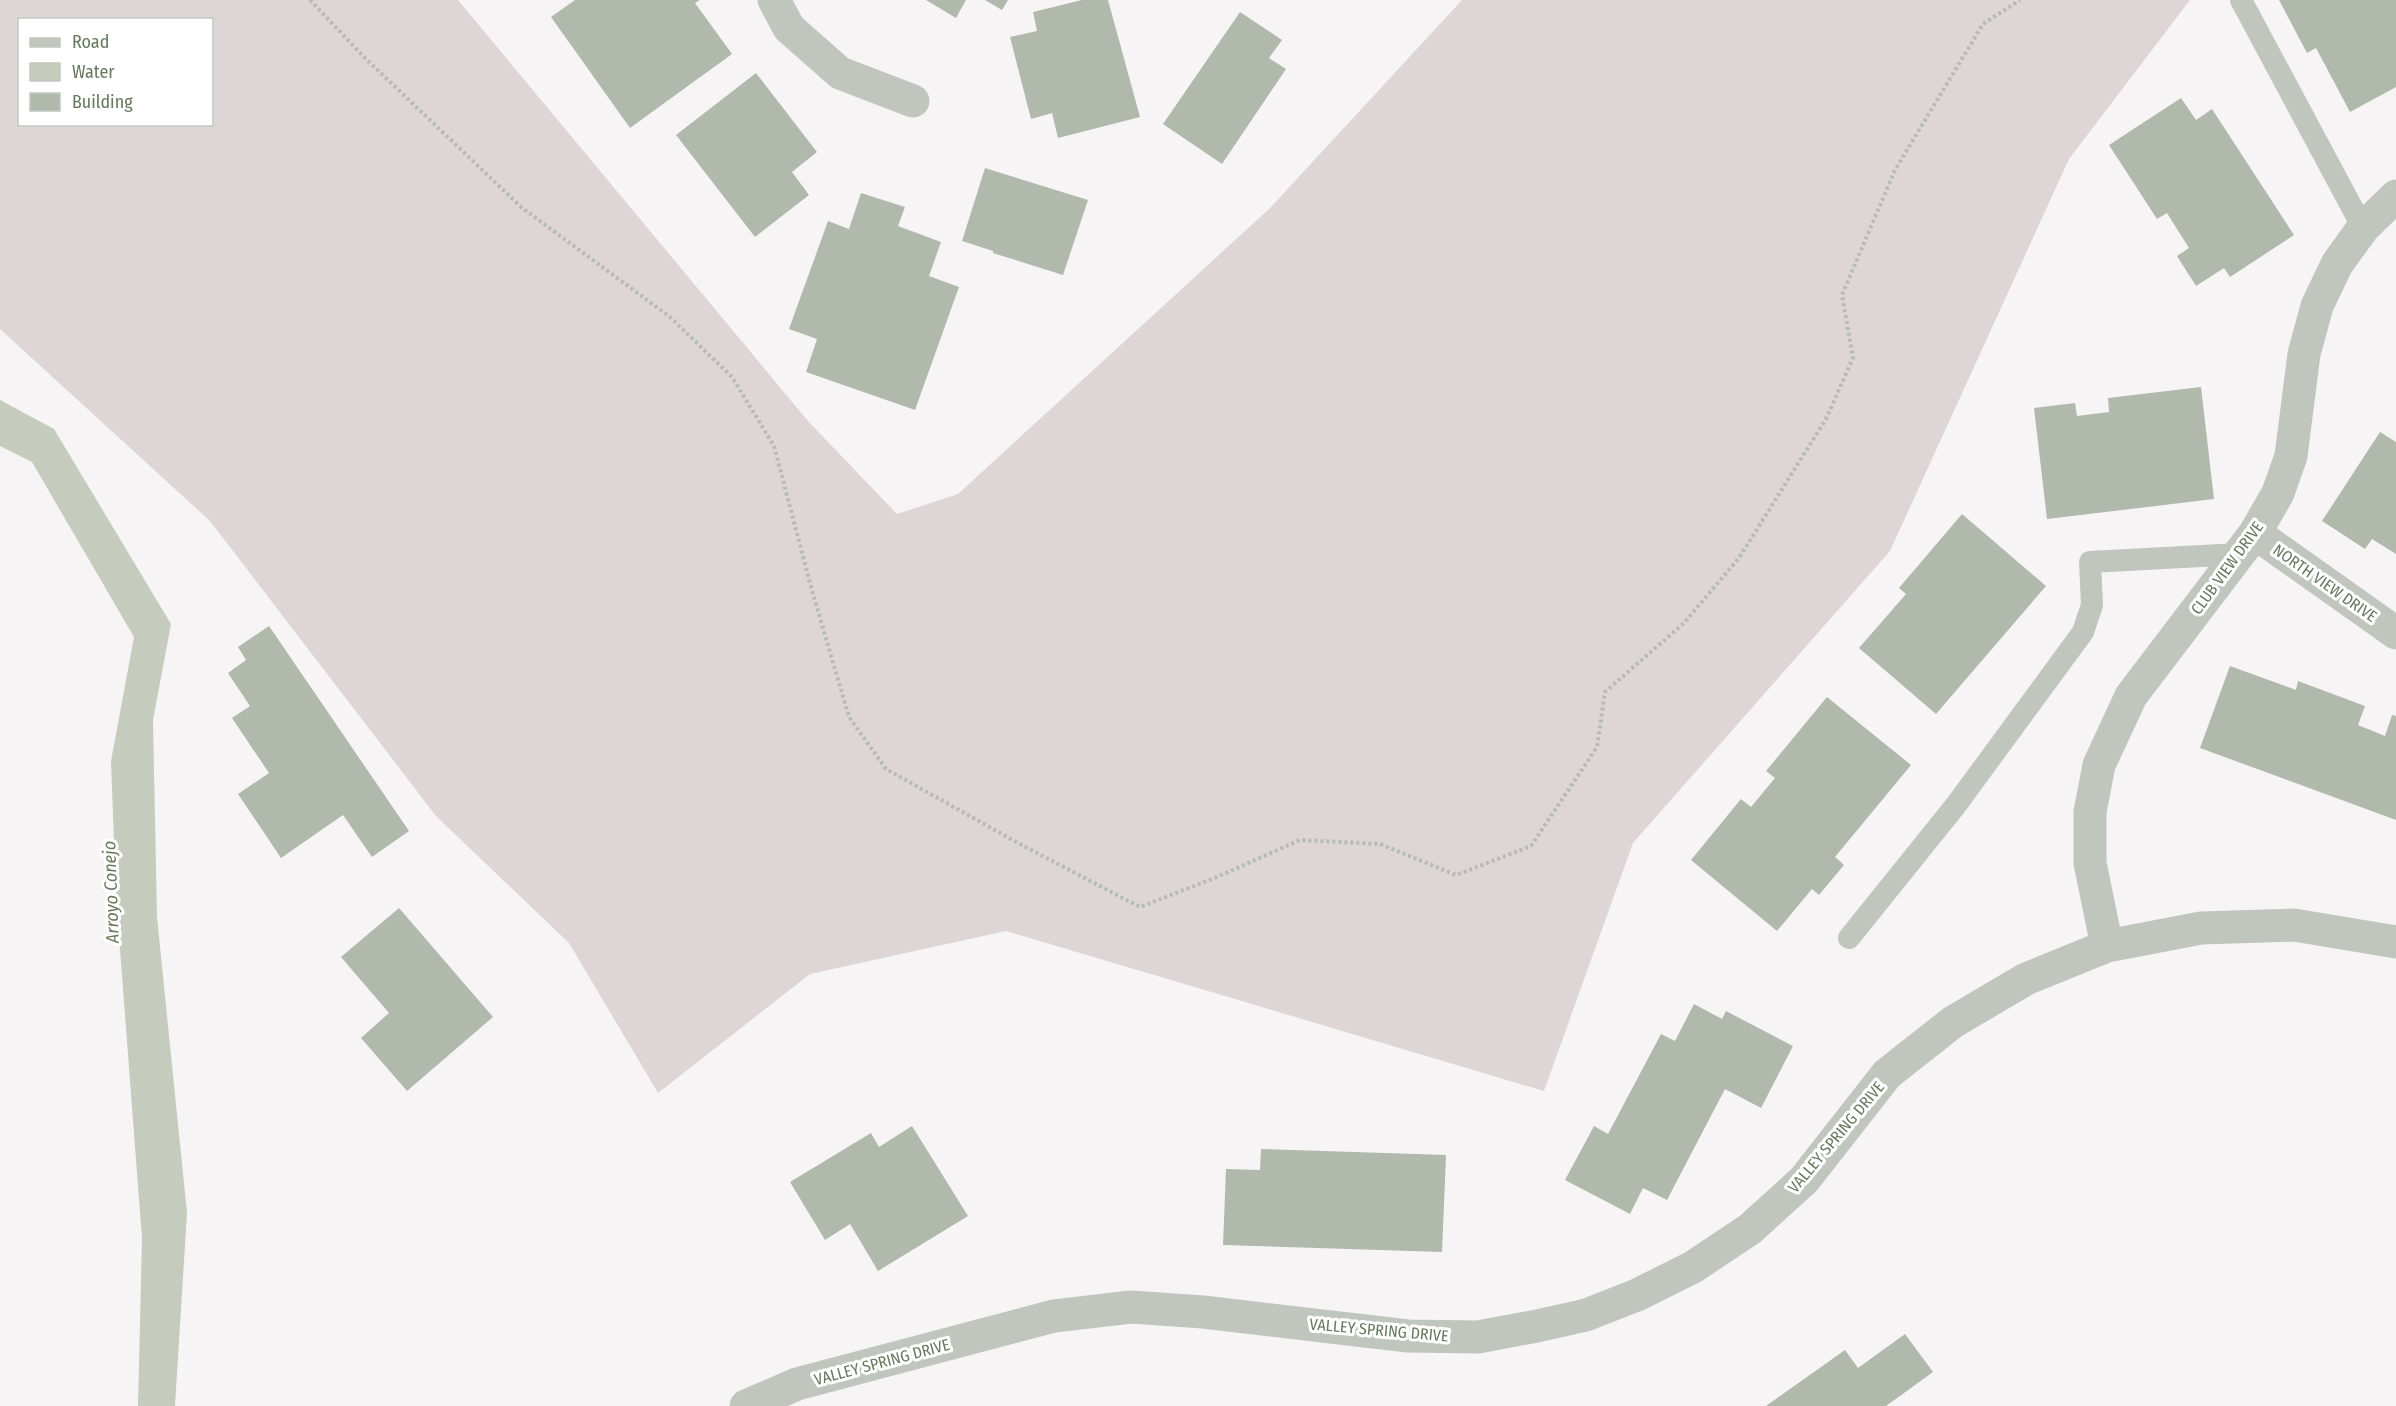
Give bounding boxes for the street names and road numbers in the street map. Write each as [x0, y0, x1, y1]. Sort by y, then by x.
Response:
street label: CLUB VIEW DRIVE [2187, 518, 2267, 618]
street label: NORTH VIEW DRIVE [2269, 540, 2381, 626]
street label: VALLEY SPRING DRIVE [1784, 1078, 1888, 1196]
street label: VALLEY SPRING DRIVE [1309, 1314, 1449, 1346]
street label: VALLEY SPRING DRIVE [812, 1335, 952, 1389]

